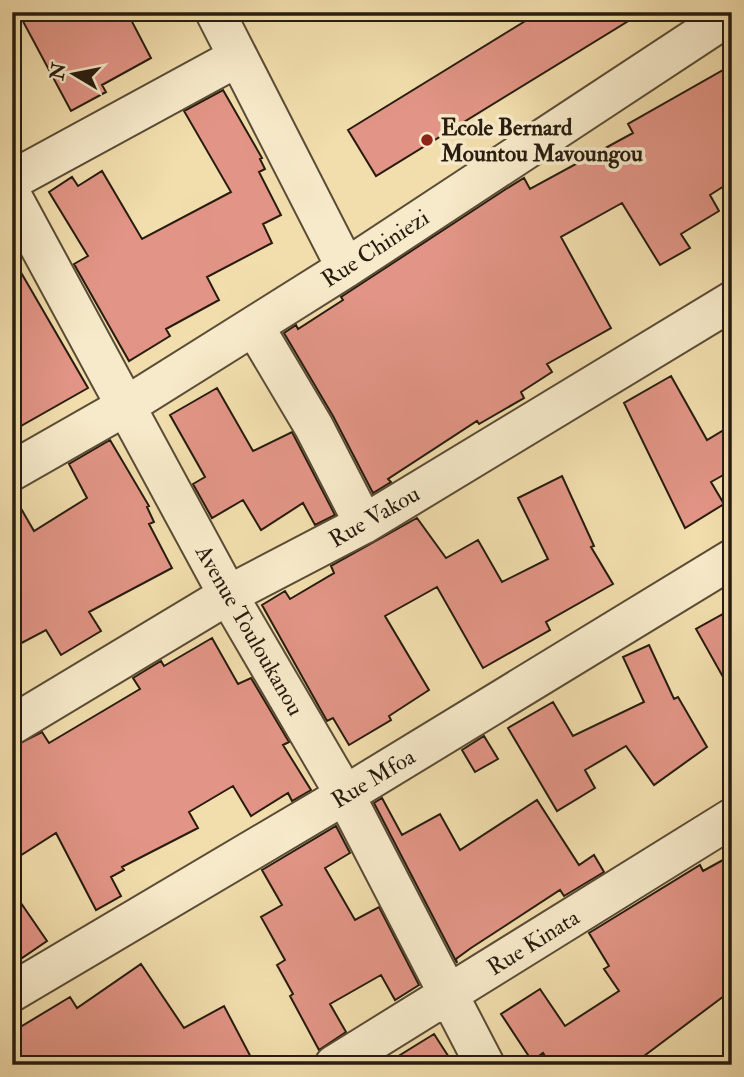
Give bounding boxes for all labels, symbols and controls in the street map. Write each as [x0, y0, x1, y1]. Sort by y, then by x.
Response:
north arrow [38, 38, 108, 108]
text: N [45, 60, 72, 83]
place label: Ecole Bernard Mountou Mavoungou [440, 113, 643, 169]
marker: Ecole Bernard Mountou Mavoungou [419, 132, 435, 148]
street label: Rue Chiniezi [316, 203, 434, 294]
street label: Rue Vakou [324, 479, 425, 554]
street label: Avenue Touloukanou [188, 539, 310, 721]
street label: Rue Mfoa [326, 742, 421, 815]
street label: Rue Kinata [482, 903, 585, 982]

